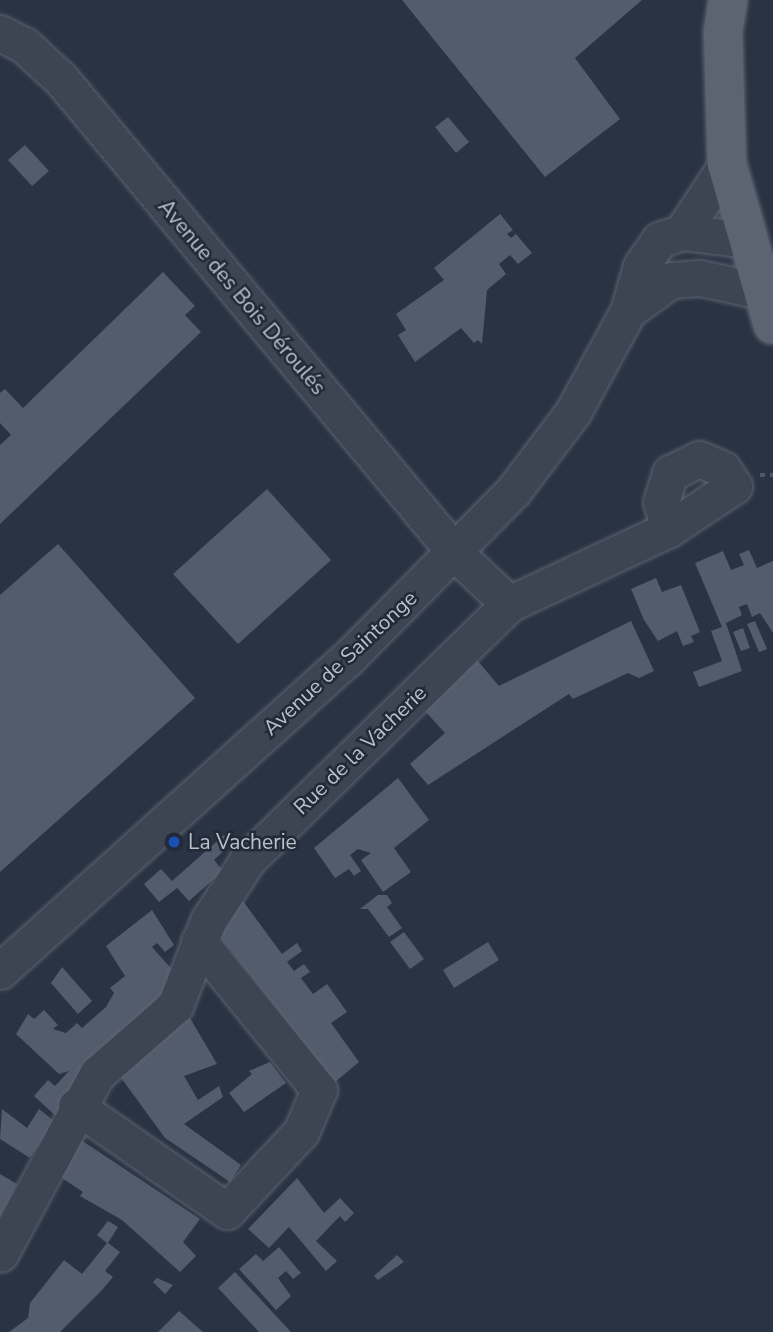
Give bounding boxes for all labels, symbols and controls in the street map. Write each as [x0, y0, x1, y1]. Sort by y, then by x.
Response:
street label: Avenue des Bois Déroulés [153, 194, 331, 400]
street label: Avenue de Saintonge [258, 585, 422, 741]
street label: Rue de la Vacherie [288, 680, 432, 820]
place label: La Vacherie [188, 829, 297, 855]
marker: La Vacherie [166, 834, 182, 850]

